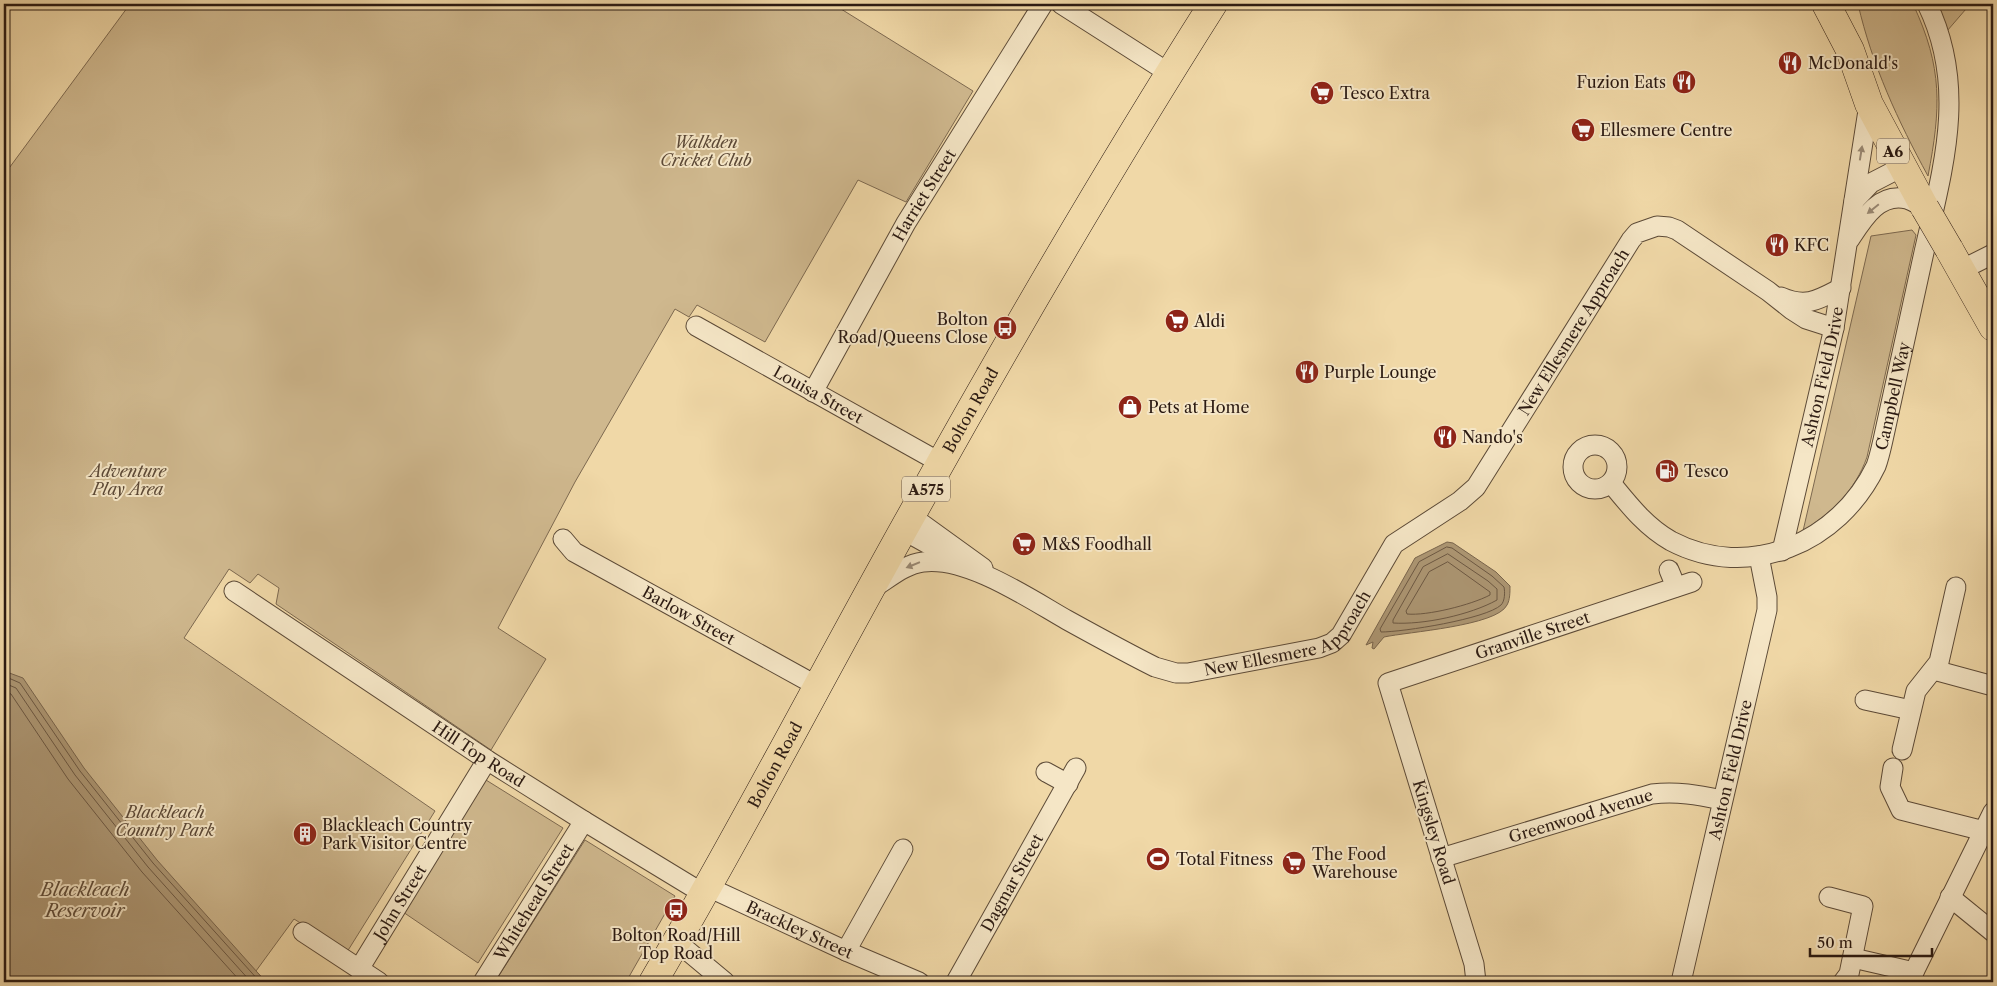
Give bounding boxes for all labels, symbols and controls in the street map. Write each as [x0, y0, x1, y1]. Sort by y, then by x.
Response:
restaurant icon: McDonald's [1777, 50, 1803, 76]
place label: McDonald's [1808, 53, 1898, 73]
restaurant icon: Fuzion Eats [1671, 69, 1697, 95]
place label: Fuzion Eats [1576, 72, 1666, 92]
supermarket icon: Tesco Extra [1309, 80, 1335, 106]
place label: Tesco Extra [1340, 83, 1431, 103]
supermarket icon: Ellesmere Centre [1570, 117, 1596, 143]
place label: Ellesmere Centre [1600, 120, 1733, 140]
park label: Walkden Cricket Club [660, 132, 752, 170]
road number: A6 [1877, 138, 1909, 164]
street label: Harriet Street [888, 145, 960, 245]
one-way arrow [1858, 145, 1866, 161]
one-way arrow [1867, 204, 1880, 215]
restaurant icon: KFC [1764, 232, 1790, 258]
place label: KFC [1794, 235, 1829, 255]
street label: New Ellesmere Approach [1514, 245, 1633, 419]
street label: Ashton Field Drive [1796, 305, 1847, 450]
supermarket icon: Aldi [1164, 308, 1190, 334]
place label: Bolton Road/Queens Close [838, 309, 988, 347]
place label: Aldi [1193, 311, 1225, 331]
bus stop icon: Bolton Road/Queens Close [992, 315, 1018, 341]
street label: Campbell Way [1871, 339, 1914, 452]
restaurant icon: Purple Lounge [1294, 359, 1320, 385]
street label: Louisa Street [770, 361, 867, 428]
place label: Purple Lounge [1324, 362, 1437, 382]
street label: Bolton Road [938, 364, 1003, 457]
shop icon: Pets at Home [1117, 394, 1143, 420]
place label: Pets at Home [1148, 397, 1249, 417]
restaurant icon: Nando's [1432, 424, 1458, 450]
place label: Nando's [1462, 427, 1523, 447]
fuel station icon: Tesco [1654, 458, 1680, 484]
park label: Adventure Play Area [87, 461, 167, 499]
place label: Tesco [1684, 461, 1729, 481]
road number: A575 [902, 476, 950, 502]
supermarket icon: M&S Foodhall [1011, 531, 1037, 557]
place label: M&S Foodhall [1042, 534, 1152, 554]
one-way arrow [905, 561, 920, 569]
street label: Barlow Street [639, 582, 739, 649]
street label: New Ellesmere Approach [1202, 587, 1375, 680]
street label: Granville Street [1473, 607, 1592, 663]
street label: Ashton Field Drive [1704, 698, 1756, 843]
street label: Hill Top Road [429, 717, 529, 791]
street label: Bolton Road [743, 718, 807, 811]
street label: Kingsley Road [1409, 777, 1459, 887]
street label: Greenwood Avenue [1506, 784, 1655, 847]
park label: Blackleach Country Park [116, 802, 215, 840]
place label: Blackleach Country Park Visitor Centre [322, 815, 473, 853]
building icon: Blackleach Country Park Visitor Centre [292, 821, 318, 847]
street label: Dagmar Street [976, 830, 1047, 935]
street label: Whitehead Street [489, 839, 578, 965]
place label: The Food Warehouse [1311, 844, 1398, 882]
sports icon: Total Fitness [1145, 846, 1171, 872]
place label: Total Fitness [1176, 849, 1273, 869]
supermarket icon: The Food Warehouse [1281, 850, 1307, 876]
street label: John Street [367, 861, 431, 947]
water label: Blackleach Reservoir [39, 879, 129, 922]
street label: Brackley Street [743, 896, 856, 963]
bus stop icon: Bolton Road/Hill Top Road [663, 897, 689, 923]
place label: Bolton Road/Hill Top Road [612, 925, 741, 963]
scale bar [1810, 926, 1932, 958]
text: 50 m [1817, 933, 1853, 952]

